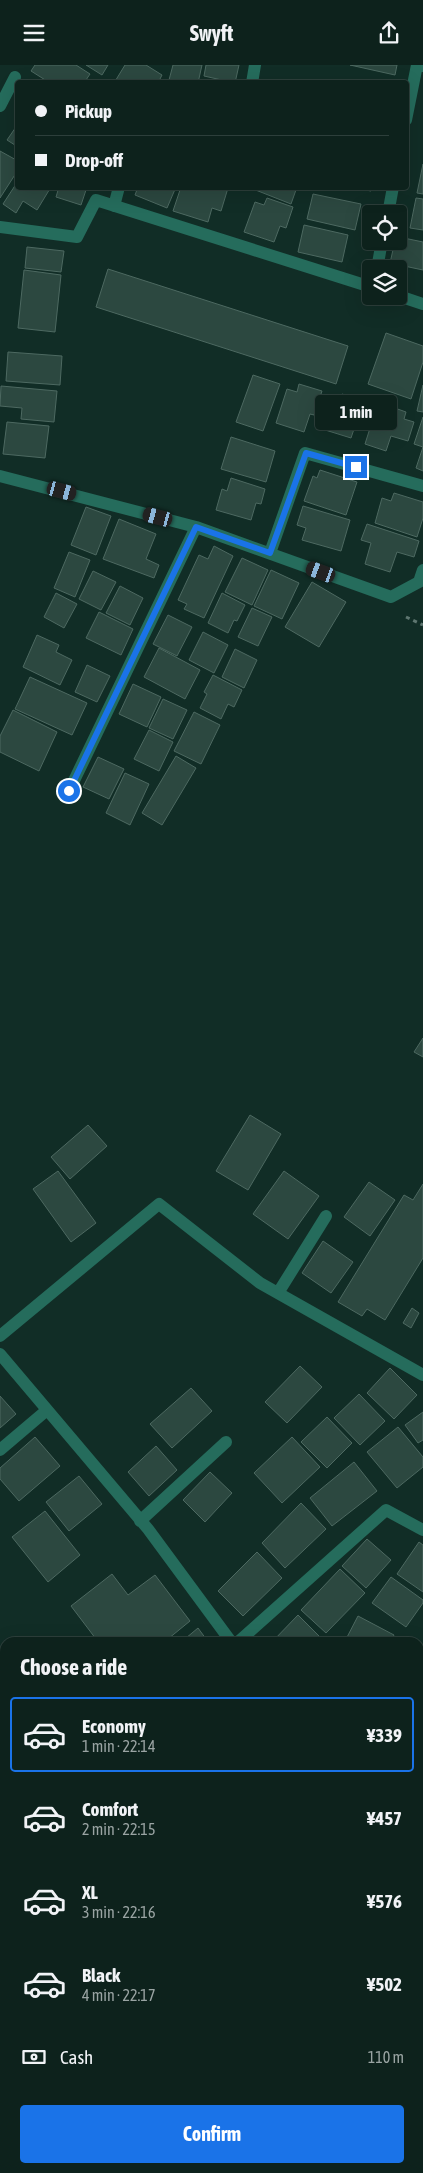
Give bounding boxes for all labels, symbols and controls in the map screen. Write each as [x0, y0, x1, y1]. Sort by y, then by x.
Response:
icon: menu [20, 19, 48, 47]
icon: share [375, 19, 403, 47]
text: Swyft [190, 20, 233, 46]
text: Pickup [65, 100, 112, 122]
text: Drop-off [65, 149, 123, 171]
map controls [362, 205, 407, 305]
button: locate [362, 205, 407, 250]
button: layers [362, 260, 407, 305]
callout: 1 min [315, 395, 397, 429]
text: 1 min [340, 403, 372, 421]
route end [345, 456, 367, 478]
car [45, 480, 78, 502]
car [141, 506, 174, 528]
car [304, 560, 337, 584]
route start [58, 780, 80, 802]
text: Choose a ride [20, 1654, 127, 1680]
icon: car [22, 1712, 67, 1757]
text: Economy [82, 1715, 146, 1737]
text: ¥339 [367, 1724, 402, 1746]
text: 1 min · 22:14 [82, 1737, 155, 1755]
icon: car [22, 1795, 67, 1840]
text: Comfort [82, 1798, 138, 1820]
text: ¥457 [367, 1807, 402, 1829]
text: 2 min · 22:15 [82, 1820, 155, 1838]
icon: car [22, 1878, 67, 1923]
text: XL [82, 1881, 98, 1903]
text: ¥576 [367, 1890, 402, 1912]
text: 3 min · 22:16 [82, 1903, 155, 1921]
icon: car [22, 1961, 67, 2006]
text: Black [82, 1964, 120, 1986]
text: ¥502 [367, 1973, 402, 1995]
text: 4 min · 22:17 [82, 1986, 155, 2004]
icon: cash [20, 2043, 48, 2071]
text: Cash [60, 2046, 93, 2068]
text: 110 m [368, 2048, 404, 2066]
button: Confirm [20, 2105, 404, 2163]

